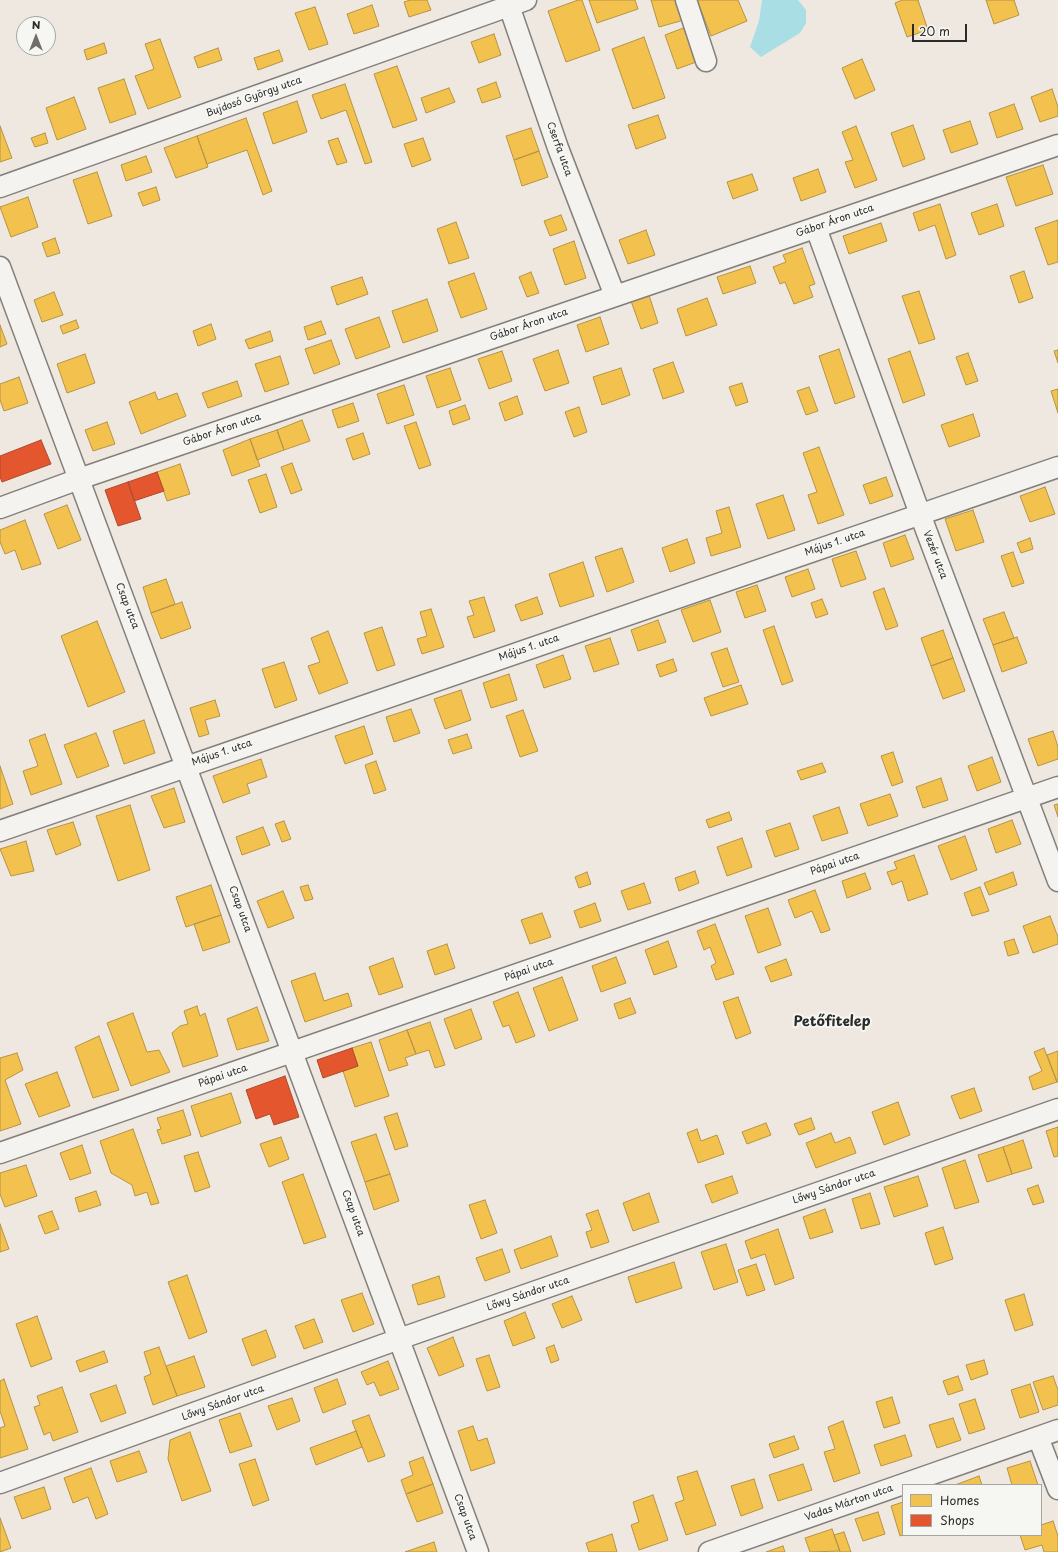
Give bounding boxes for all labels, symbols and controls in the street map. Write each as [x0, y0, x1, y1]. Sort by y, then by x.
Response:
north arrow [16, 16, 56, 56]
text: N [32, 16, 40, 33]
scale bar [914, 16, 969, 42]
text: 20 m [919, 22, 950, 40]
street label: Bujdosó György utca [205, 74, 303, 120]
street label: Cserfa utca [544, 120, 574, 178]
street label: Gábor Áron utca [795, 202, 875, 240]
street label: Gábor Áron utca [489, 306, 569, 344]
street label: Gábor Áron utca [182, 411, 262, 449]
street label: Május 1. utca [803, 527, 867, 559]
street label: Vezér utca [920, 529, 950, 581]
street label: Csap utca [113, 581, 141, 631]
street label: Május 1. utca [497, 632, 561, 664]
street label: Május 1. utca [190, 737, 254, 769]
street label: Pápai utca [809, 850, 861, 878]
street label: Csap utca [226, 884, 254, 934]
street label: Pápai utca [503, 956, 555, 984]
district label: Petőfitelep [793, 1014, 871, 1030]
street label: Pápai utca [197, 1062, 249, 1090]
street label: Lőwy Sándor utca [791, 1167, 877, 1207]
street label: Csap utca [339, 1188, 367, 1238]
street label: Lőwy Sándor utca [485, 1274, 571, 1314]
street label: Lőwy Sándor utca [180, 1383, 266, 1423]
street label: Vadas Márton utca [803, 1482, 895, 1524]
legend [902, 1484, 1042, 1536]
text: Homes [940, 1491, 979, 1509]
street label: Csap utca [451, 1492, 479, 1542]
text: Shops [940, 1511, 974, 1529]

